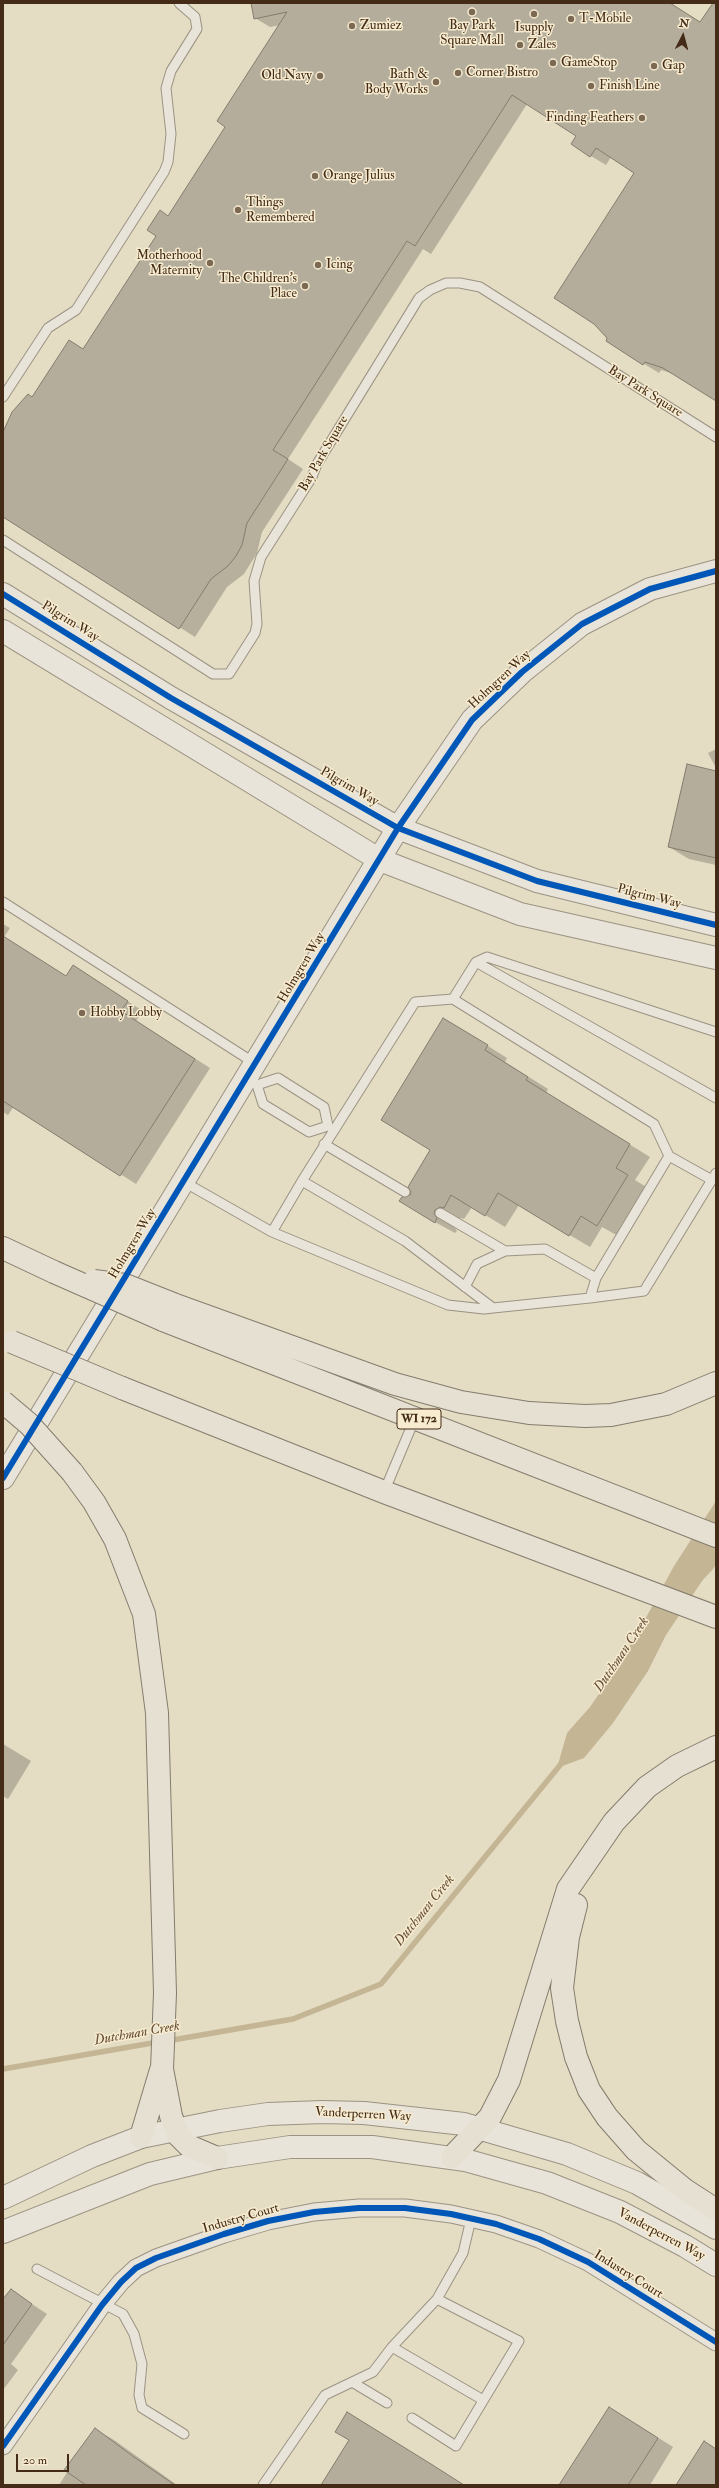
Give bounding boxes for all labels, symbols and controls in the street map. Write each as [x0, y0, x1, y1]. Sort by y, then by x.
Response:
marker: Bay Park Square Mall [467, 7, 477, 17]
marker: Isupply [529, 9, 539, 19]
place label: T-Mobile [579, 11, 631, 27]
marker: T-Mobile [566, 14, 576, 24]
north arrow [663, 16, 703, 56]
text: N [679, 17, 690, 31]
place label: Zumiez [360, 18, 402, 34]
place label: Bay Park Square Mall [440, 18, 504, 49]
place label: Isupply [515, 20, 553, 36]
marker: Zumiez [347, 21, 357, 31]
place label: Zales [528, 37, 556, 53]
marker: Zales [515, 40, 525, 50]
place label: GameStop [561, 55, 617, 71]
marker: GameStop [548, 58, 558, 68]
place label: Gap [662, 58, 685, 74]
marker: Gap [649, 61, 659, 71]
place label: Corner Bistro [466, 65, 538, 81]
place label: Bath & Body Works [365, 67, 428, 98]
place label: Old Navy [261, 68, 312, 84]
marker: Corner Bistro [453, 68, 463, 78]
marker: Old Navy [315, 71, 325, 81]
marker: Bath & Body Works [431, 77, 441, 87]
place label: Finish Line [599, 78, 660, 94]
marker: Finish Line [586, 81, 596, 91]
place label: Finding Feathers [546, 110, 634, 126]
marker: Finding Feathers [637, 113, 647, 123]
place label: Orange Julius [323, 168, 395, 184]
marker: Orange Julius [310, 171, 320, 181]
place label: Things Remembered [246, 195, 315, 226]
marker: Things Remembered [233, 205, 243, 215]
place label: Motherhood Maternity [136, 248, 202, 279]
place label: Icing [326, 257, 353, 273]
marker: Motherhood Maternity [205, 258, 215, 268]
marker: Icing [313, 260, 323, 270]
place label: The Children's Place [218, 271, 297, 302]
marker: The Children's Place [300, 281, 310, 291]
street label: Bay Park Square [605, 363, 685, 421]
street label: Bay Park Square [296, 413, 352, 495]
street label: Pilgrim Way [38, 598, 102, 646]
street label: Holmgren Way [466, 647, 534, 713]
street label: Pilgrim Way [317, 764, 381, 810]
street label: Pilgrim Way [616, 882, 682, 912]
street label: Holmgren Way [275, 930, 329, 1006]
place label: Hobby Lobby [90, 1005, 162, 1021]
marker: Hobby Lobby [77, 1008, 87, 1018]
street label: Holmgren Way [106, 1206, 160, 1282]
road number: WI 172 [397, 1409, 441, 1429]
water label: Dutchman Creek [591, 1614, 653, 1696]
water label: Dutchman Creek [391, 1872, 459, 1950]
water label: Dutchman Creek [93, 2018, 181, 2050]
street label: Vanderperren Way [314, 2105, 412, 2125]
street label: Industry Court [201, 2201, 281, 2237]
street label: Vanderperren Way [615, 2206, 707, 2264]
street label: Industry Court [591, 2248, 665, 2302]
scale bar [18, 2446, 71, 2472]
text: 20 m [23, 2453, 47, 2468]

